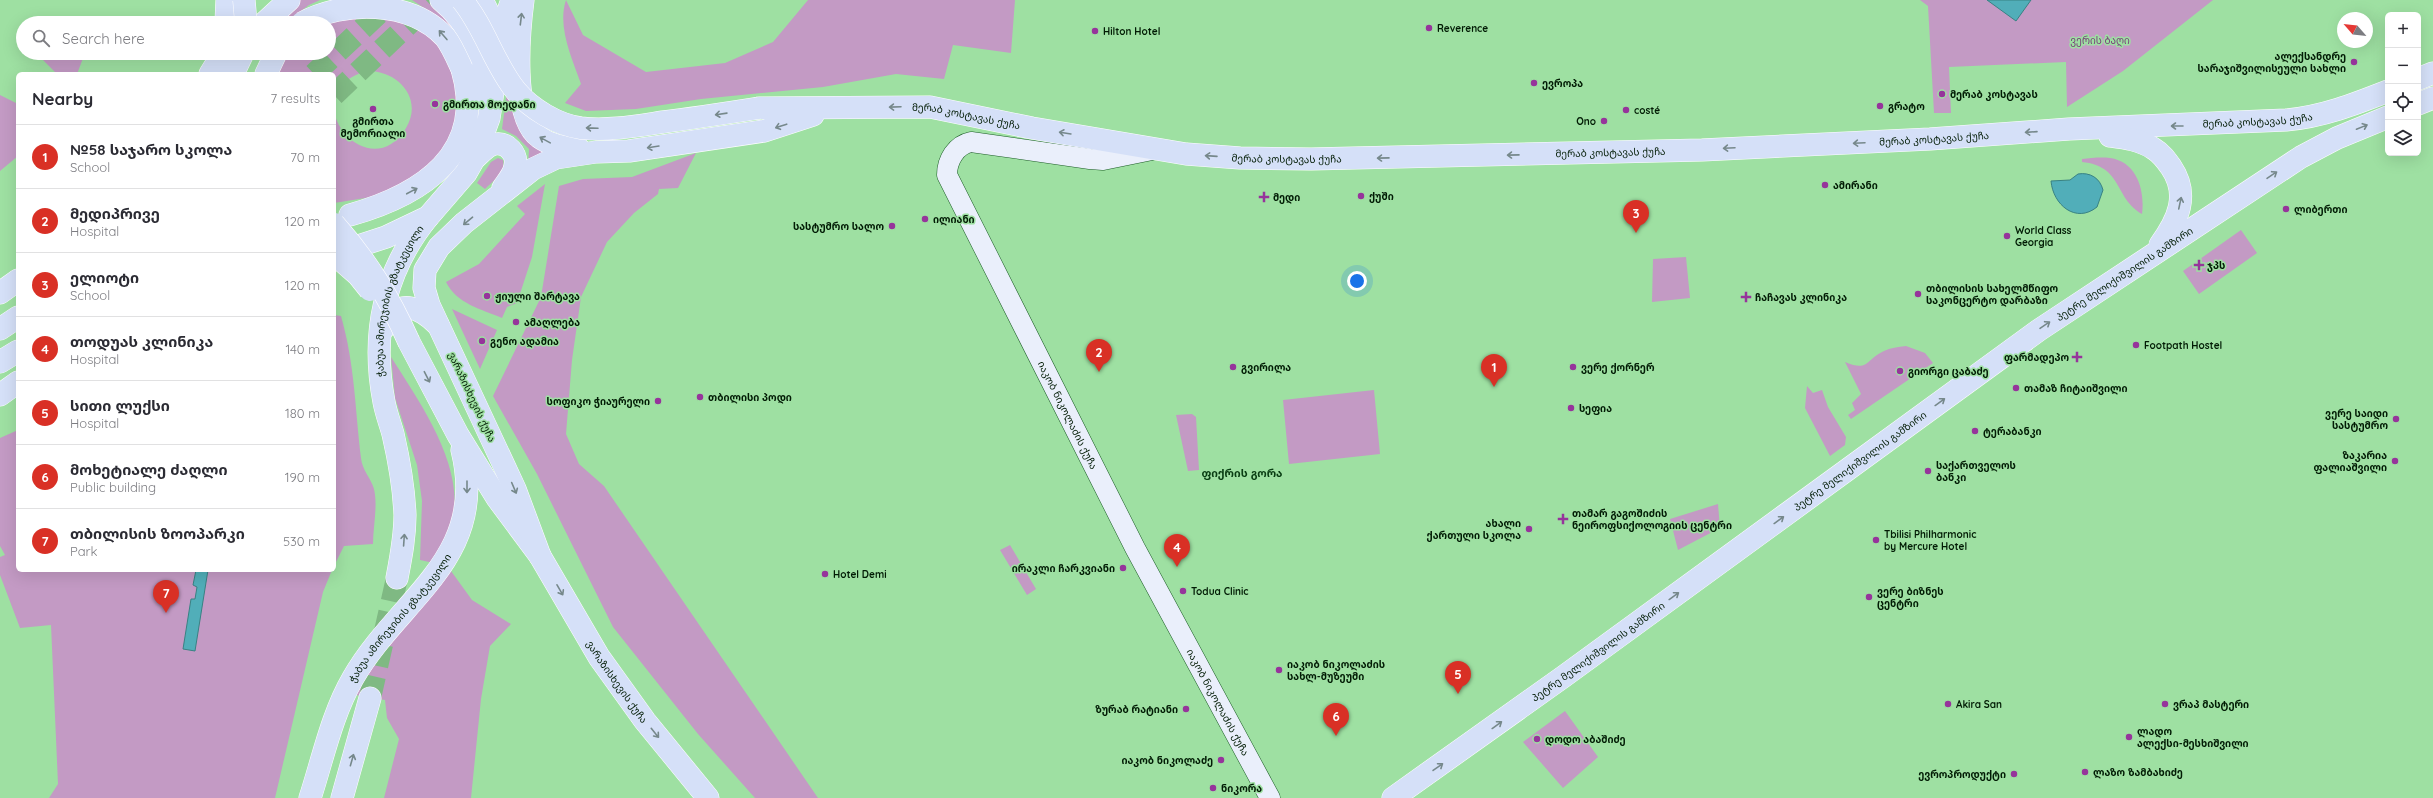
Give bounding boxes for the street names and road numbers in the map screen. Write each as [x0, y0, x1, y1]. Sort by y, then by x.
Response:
street label: მერაბ კოსტავას ქუჩა [912, 100, 1021, 132]
street label: მერაბ კოსტავას ქუჩა [2202, 110, 2314, 130]
street label: მერაბ კოსტავას ქუჩა [1879, 128, 1990, 148]
street label: მერაბ კოსტავას ქუჩა [1555, 144, 1666, 160]
street label: მერაბ კოსტავას ქუჩა [1231, 151, 1342, 166]
street label: ჭაბუა ამირეჯიბის გზატკეცილი [373, 222, 426, 378]
street label: პეტრე მელიქიშვილის გამზირი [2053, 224, 2196, 324]
street label: ვარაზისხევის ქუჩა [445, 350, 499, 444]
street label: იაკობ ნიკოლაძის ქუჩა [1035, 359, 1101, 471]
street label: პეტრე მელიქიშვილის გამზირი [1791, 408, 1929, 513]
street label: ჭაბუა ამირეჯიბის გზატკეცილი [346, 551, 454, 684]
street label: პეტრე მელიქიშვილის გამზირი [1529, 599, 1667, 704]
street label: ვარაზისხევის ქუჩა [584, 638, 651, 725]
street label: იაკობ ნიკოლაძის ქუჩა [1184, 646, 1252, 758]

